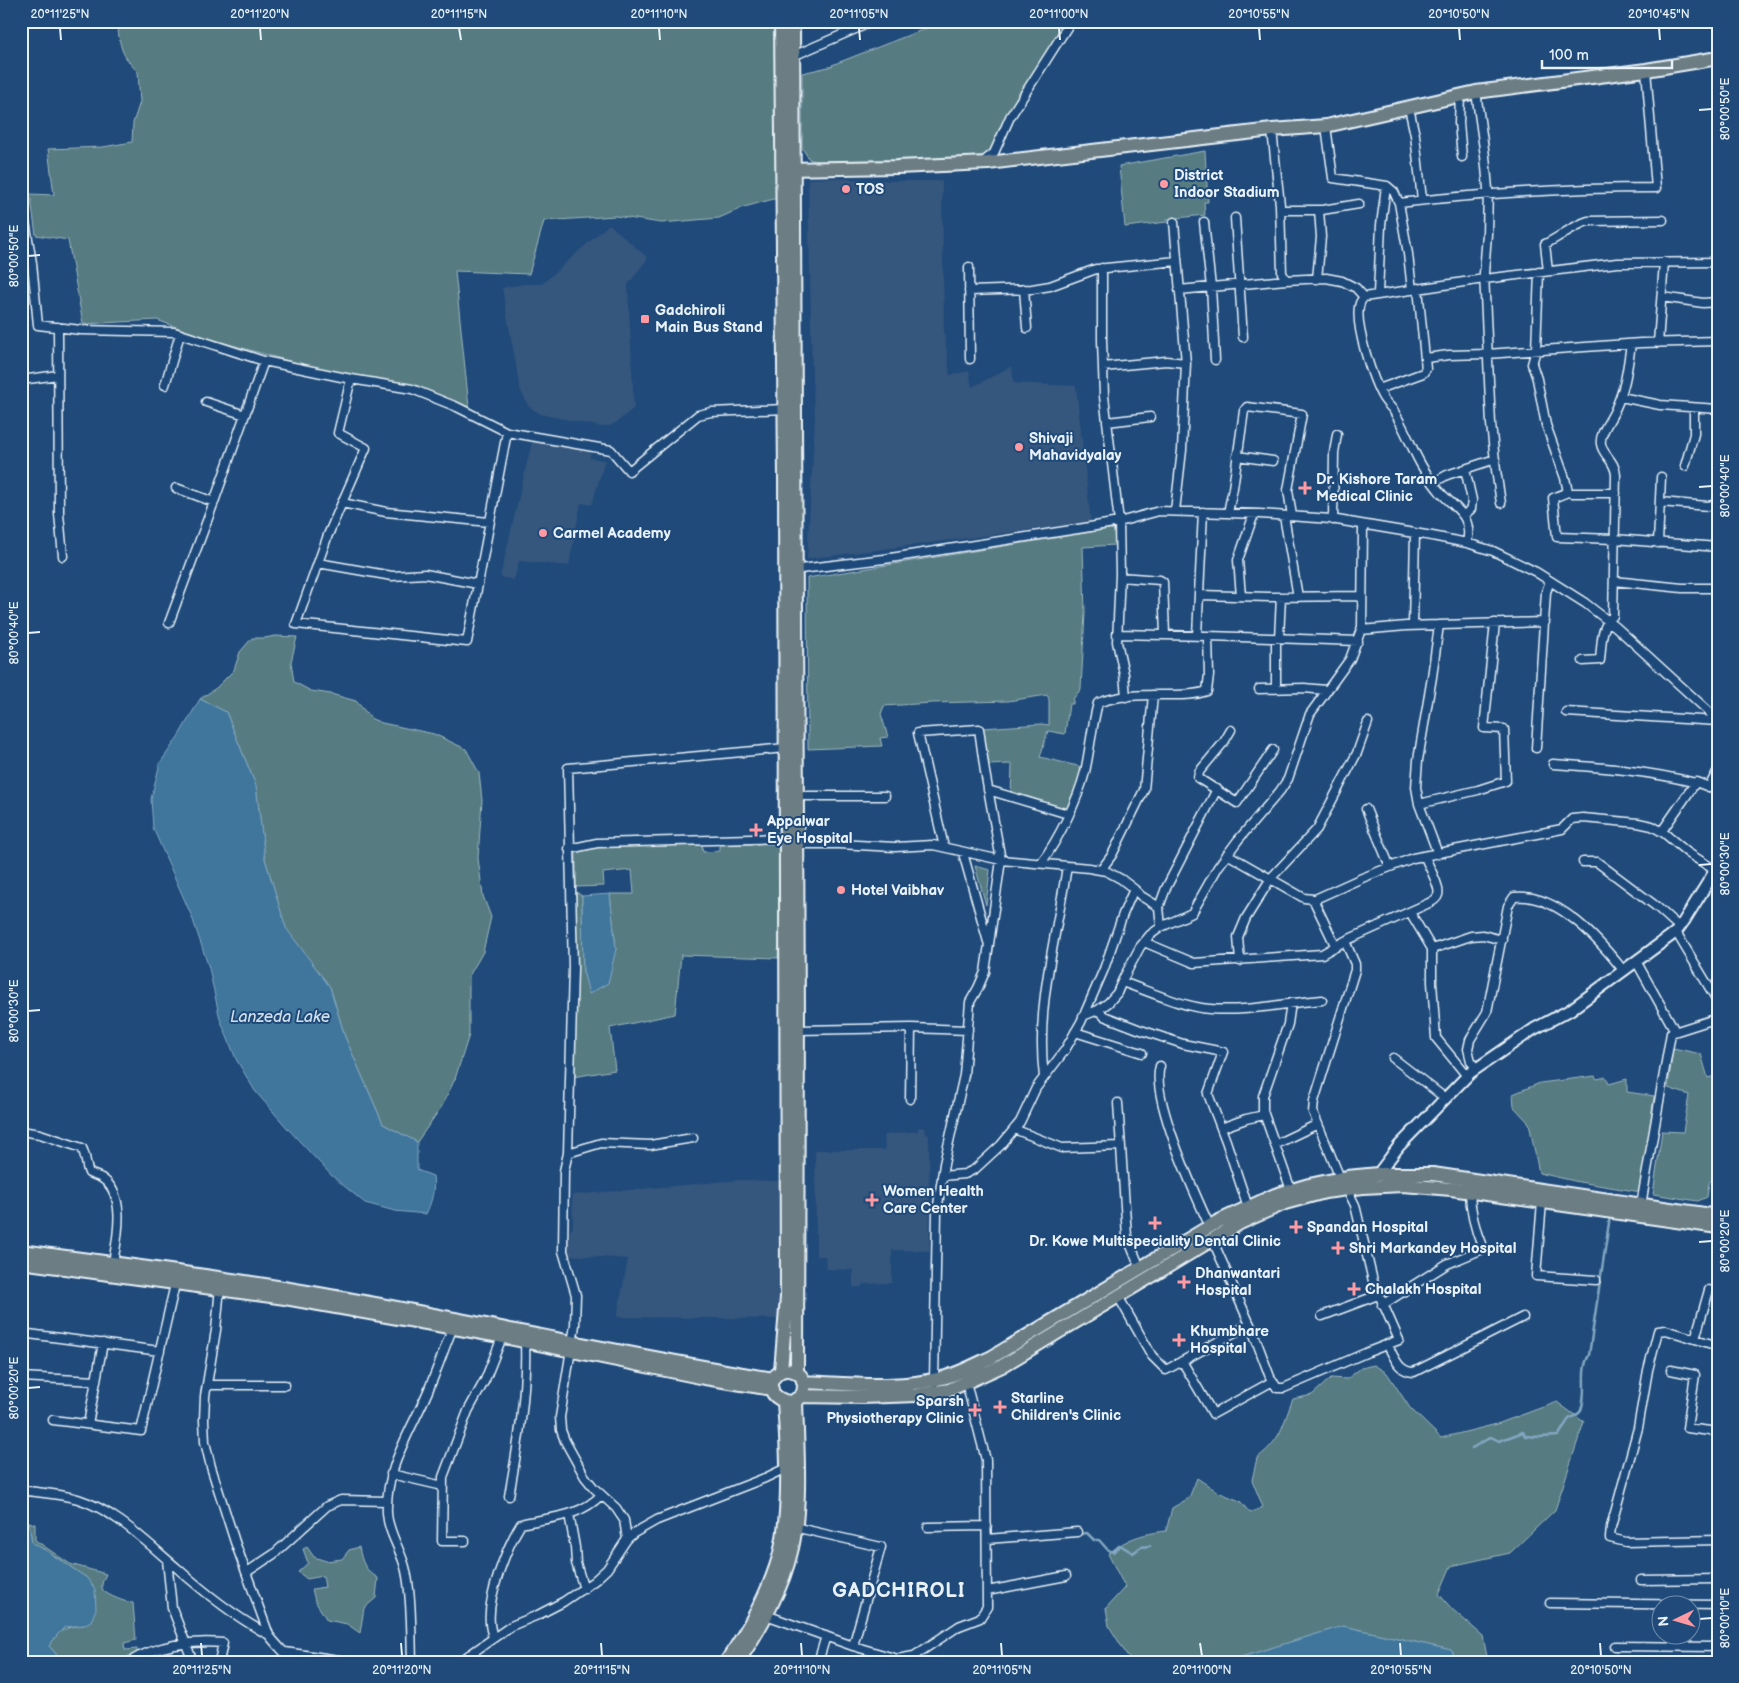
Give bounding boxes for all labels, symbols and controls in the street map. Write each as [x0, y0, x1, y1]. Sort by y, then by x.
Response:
text: 20°11'25"N [30, 7, 90, 22]
text: 20°11'20"N [230, 7, 290, 22]
text: 20°11'15"N [431, 7, 487, 22]
text: 20°11'10"N [631, 7, 687, 22]
text: 20°11'05"N [829, 7, 889, 22]
text: 20°11'00"N [1029, 7, 1089, 22]
text: 20°10'55"N [1228, 7, 1290, 22]
text: 20°10'50"N [1428, 7, 1490, 22]
text: 20°10'45"N [1628, 7, 1690, 22]
scale bar [1542, 38, 1672, 70]
text: 100 m [1549, 46, 1589, 65]
text: 80°00'50"E [1718, 78, 1733, 140]
place label: District Indoor Stadium [1174, 166, 1280, 202]
marker: District Indoor Stadium [1158, 178, 1170, 190]
place label: TOS [856, 180, 884, 199]
marker: TOS [840, 183, 852, 195]
text: 80°00'50"E [7, 225, 22, 287]
place label: Gadchiroli Main Bus Stand [655, 301, 763, 337]
marker: Gadchiroli Main Bus Stand [639, 313, 651, 325]
place label: Shivaji Mahavidyalay [1029, 429, 1122, 465]
marker: Shivaji Mahavidyalay [1013, 441, 1025, 453]
text: 80°00'40"E [1718, 454, 1733, 518]
place label: Dr. Kishore Taram Medical Clinic [1316, 470, 1438, 506]
marker: Dr. Kishore Taram Medical Clinic [1298, 481, 1312, 495]
place label: Carmel Academy [553, 524, 671, 543]
marker: Carmel Academy [537, 527, 549, 539]
text: 80°00'40"E [7, 601, 22, 665]
place label: Appalwar Eye Hospital [766, 812, 853, 848]
marker: Appalwar Eye Hospital [749, 823, 763, 837]
text: 80°00'30"E [1718, 832, 1733, 896]
place label: Hotel Vaibhav [851, 881, 945, 900]
marker: Hotel Vaibhav [835, 884, 847, 896]
text: 80°00'30"E [7, 979, 22, 1043]
water label: Lanzeda Lake [230, 1008, 330, 1027]
place label: Women Health Care Center [883, 1182, 984, 1218]
marker: Women Health Care Center [865, 1193, 879, 1207]
text: 80°00'20"E [1718, 1209, 1733, 1272]
marker: Dr. Kowe Multispeciality Dental Clinic [1148, 1216, 1162, 1230]
place label: Spandan Hospital [1307, 1218, 1428, 1237]
marker: Spandan Hospital [1289, 1220, 1303, 1234]
place label: Dr. Kowe Multispeciality Dental Clinic [1029, 1232, 1281, 1251]
place label: Shri Markandey Hospital [1349, 1239, 1516, 1258]
marker: Shri Markandey Hospital [1331, 1241, 1345, 1255]
place label: Dhanwantari Hospital [1195, 1264, 1280, 1300]
marker: Dhanwantari Hospital [1177, 1275, 1191, 1289]
place label: Chalakh Hospital [1365, 1280, 1481, 1299]
marker: Chalakh Hospital [1347, 1282, 1361, 1296]
place label: Khumbhare Hospital [1190, 1322, 1269, 1358]
marker: Khumbhare Hospital [1172, 1333, 1186, 1347]
text: 80°00'20"E [7, 1356, 22, 1419]
place label: Starline Children's Clinic [1011, 1389, 1121, 1425]
place label: Sparsh Physiotherapy Clinic [826, 1392, 964, 1428]
marker: Starline Children's Clinic [993, 1400, 1007, 1414]
marker: Sparsh Physiotherapy Clinic [968, 1403, 982, 1417]
district label: GADCHIROLI [832, 1579, 966, 1603]
text: 80°00'10"E [1718, 1588, 1733, 1648]
north arrow [1652, 1596, 1702, 1646]
text: N [1655, 1615, 1672, 1627]
text: 20°11'25"N [172, 1663, 232, 1678]
text: 20°11'20"N [372, 1663, 432, 1678]
text: 20°11'15"N [574, 1663, 630, 1678]
text: 20°11'10"N [774, 1663, 830, 1678]
text: 20°11'05"N [972, 1663, 1032, 1678]
text: 20°11'00"N [1172, 1663, 1232, 1678]
text: 20°10'55"N [1370, 1663, 1432, 1678]
text: 20°10'50"N [1570, 1663, 1632, 1678]

